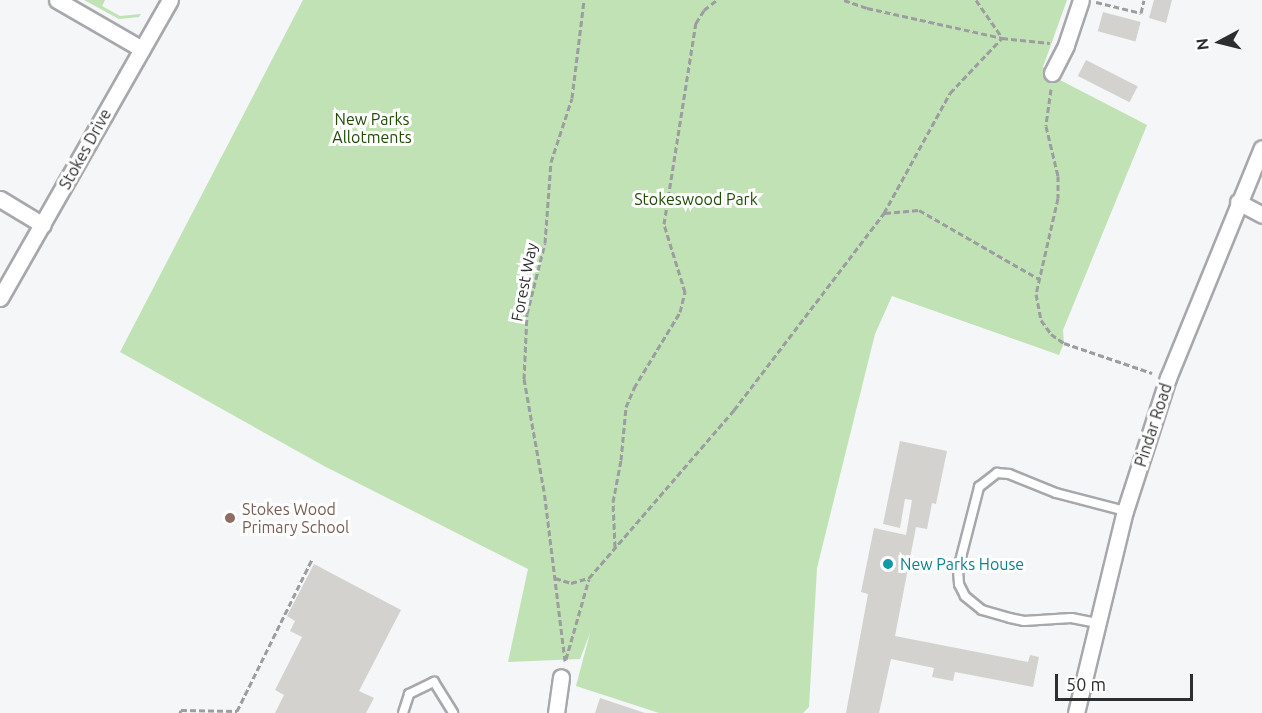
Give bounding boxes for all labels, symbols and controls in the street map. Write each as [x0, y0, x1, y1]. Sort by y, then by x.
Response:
north arrow [1190, 12, 1250, 72]
text: N [1192, 37, 1212, 51]
street label: Stokes Drive [55, 105, 115, 193]
park label: New Parks Allotments [332, 109, 412, 147]
park label: Stokeswood Park [634, 189, 758, 209]
street label: Forest Way [507, 241, 541, 323]
street label: Pindar Road [1130, 381, 1176, 469]
place label: Stokes Wood Primary School [242, 499, 349, 537]
marker: Stokes Wood Primary School [223, 511, 237, 525]
place label: New Parks House [900, 554, 1024, 574]
marker: New Parks House [881, 557, 895, 571]
scale bar [1058, 662, 1196, 700]
text: 50 m [1066, 674, 1106, 694]

